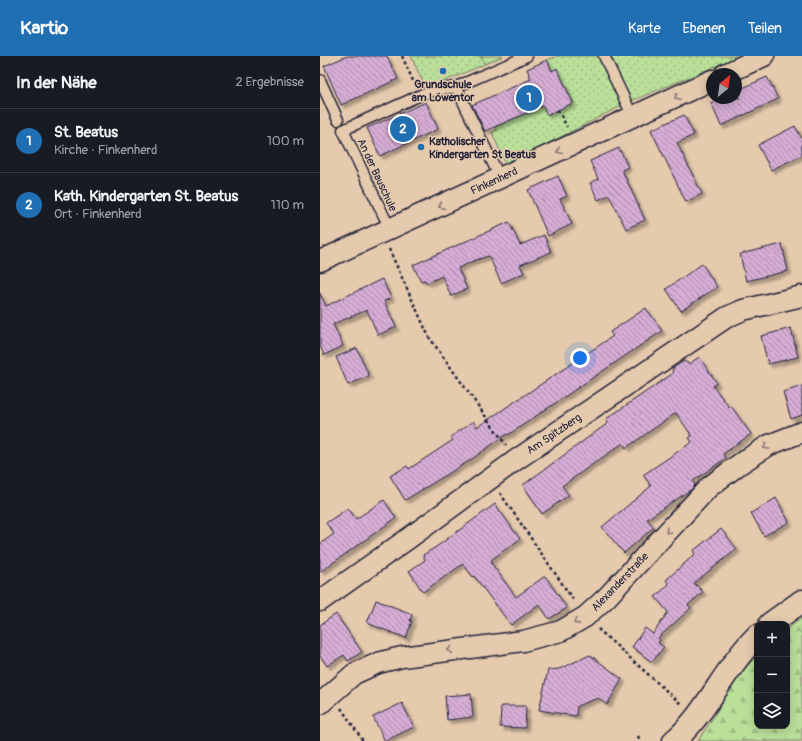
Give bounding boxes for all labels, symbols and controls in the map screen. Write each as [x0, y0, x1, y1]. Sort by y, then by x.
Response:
text: Kartio [20, 16, 68, 40]
text: Karte [628, 20, 661, 37]
text: Ebenen [683, 20, 726, 37]
text: Teilen [748, 20, 782, 37]
marker: Grundschule am Löwentor [438, 66, 448, 76]
north arrow [706, 68, 742, 104]
text: In der Nähe [16, 72, 97, 93]
text: 2 Ergebnisse [235, 74, 304, 90]
place label: Grundschule am Löwentor [412, 78, 475, 104]
pin: 1 [516, 83, 542, 113]
one-way arrow [673, 92, 680, 100]
pin: 2 [390, 114, 416, 144]
text: St. Beatus [54, 123, 118, 142]
text: 1 [26, 133, 32, 149]
text: 100 m [267, 133, 304, 149]
place label: Katholischer Kindergarten St Beatus [429, 135, 536, 161]
street label: An der Bauschule [354, 137, 400, 214]
text: Kirche · Finkenherd [54, 142, 157, 158]
marker: Katholischer Kindergarten St Beatus [416, 142, 426, 152]
one-way arrow [555, 146, 563, 154]
street label: Finkenherd [468, 164, 520, 198]
text: Kath. Kindergarten St. Beatus [54, 187, 238, 206]
text: 2 [25, 197, 33, 213]
text: 110 m [271, 197, 304, 213]
one-way arrow [437, 201, 445, 209]
text: Ort · Finkenherd [54, 206, 142, 222]
your location [570, 348, 590, 368]
street label: Am Spitzberg [524, 411, 584, 457]
one-way arrow [763, 443, 770, 450]
one-way arrow [665, 526, 673, 534]
street label: Alexanderstraße [589, 550, 652, 614]
one-way arrow [573, 618, 580, 625]
map controls [754, 621, 790, 729]
button: + [754, 621, 790, 657]
one-way arrow [447, 645, 453, 654]
button: − [754, 657, 790, 693]
button: layers [754, 693, 790, 729]

